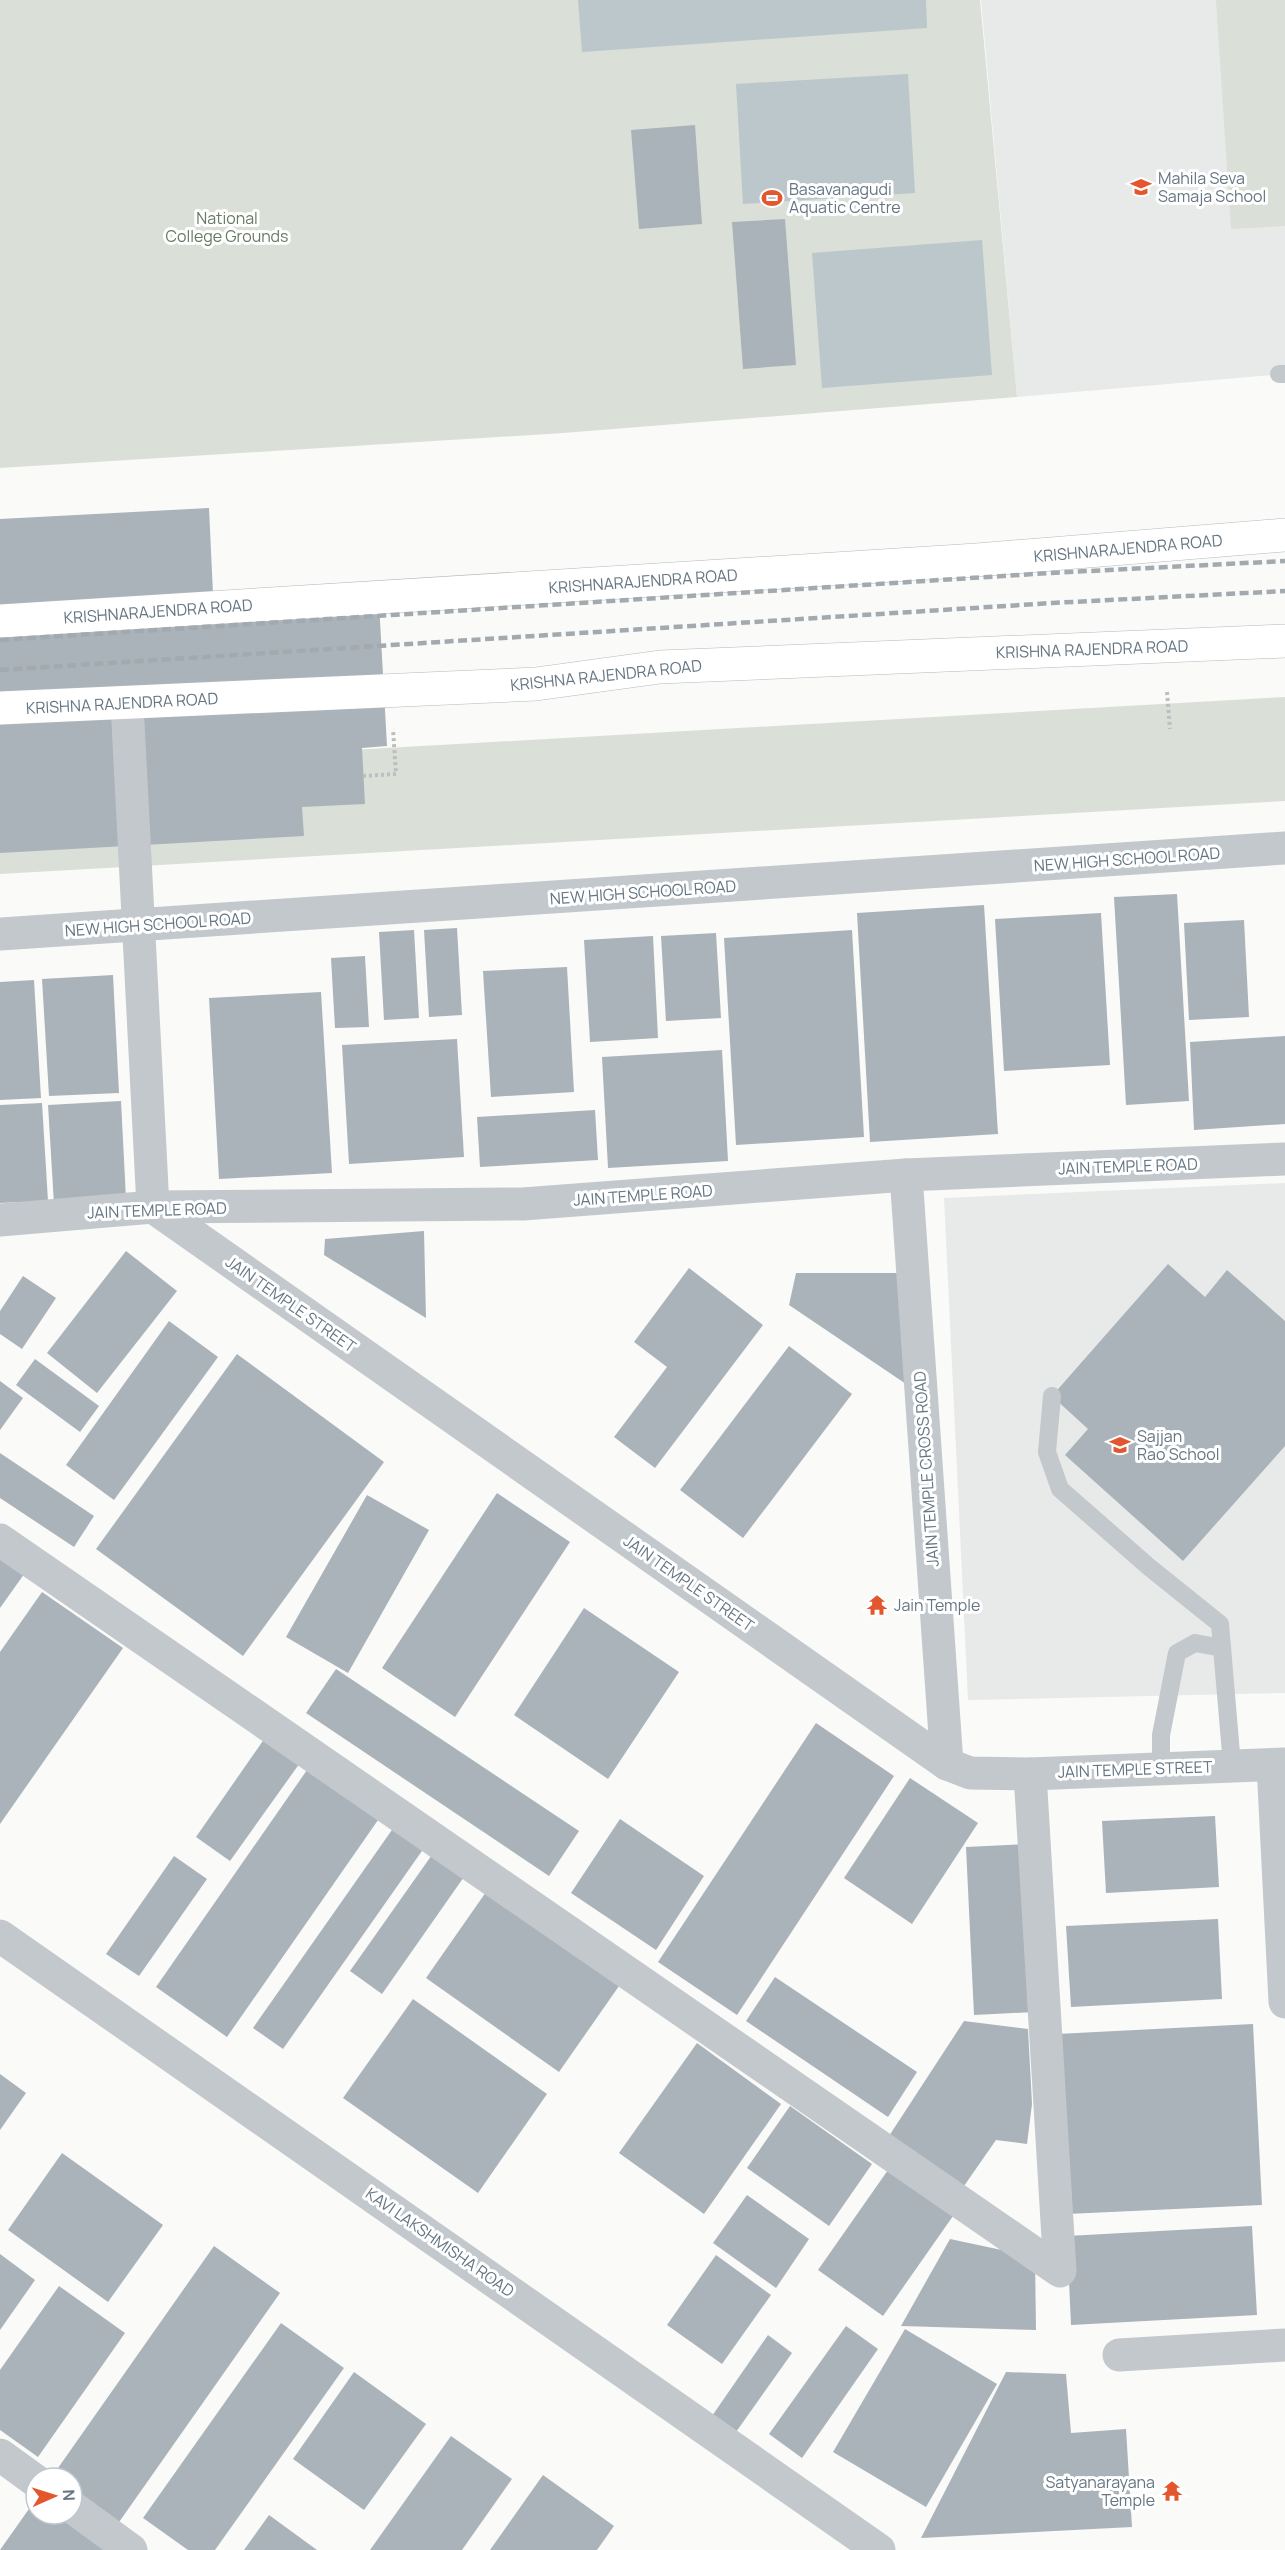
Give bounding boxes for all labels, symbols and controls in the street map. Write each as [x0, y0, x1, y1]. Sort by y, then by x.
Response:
place label: Mahila Seva Samaja School [1158, 167, 1266, 207]
school or university icon: Mahila Seva Samaja School [1129, 175, 1153, 199]
place label: Basavanagudi Aquatic Centre [789, 178, 901, 218]
sports icon: Basavanagudi Aquatic Centre [760, 186, 784, 210]
park label: National College Grounds [166, 207, 288, 247]
street label: KRISHNARAJENDRA ROAD [1033, 529, 1224, 567]
street label: KRISHNARAJENDRA ROAD [548, 563, 738, 599]
street label: KRISHNARAJENDRA ROAD [63, 593, 253, 629]
street label: KRISHNA RAJENDRA ROAD [995, 635, 1189, 663]
street label: KRISHNA RAJENDRA ROAD [509, 654, 703, 696]
street label: KRISHNA RAJENDRA ROAD [25, 687, 219, 719]
street label: NEW HIGH SCHOOL ROAD [1033, 842, 1221, 876]
street label: NEW HIGH SCHOOL ROAD [549, 875, 737, 909]
street label: NEW HIGH SCHOOL ROAD [64, 907, 252, 941]
street label: JAIN TEMPLE ROAD [1058, 1153, 1198, 1179]
street label: JAIN TEMPLE ROAD [573, 1179, 714, 1211]
street label: JAIN TEMPLE ROAD [87, 1197, 227, 1223]
street label: JAIN TEMPLE STREET [221, 1251, 361, 1358]
street label: JAIN TEMPLE CROSS ROAD [908, 1370, 944, 1567]
place label: Sajjan Rao School [1137, 1425, 1220, 1465]
school or university icon: Sajjan Rao School [1108, 1433, 1132, 1457]
street label: JAIN TEMPLE STREET [619, 1530, 759, 1637]
temple icon: Jain Temple [865, 1593, 889, 1617]
place label: Jain Temple [894, 1594, 980, 1616]
street label: JAIN TEMPLE STREET [1057, 1755, 1213, 1783]
street label: KAVI LAKSHMISHA ROAD [361, 2182, 519, 2302]
north arrow [24, 2466, 84, 2526]
place label: Satyanarayana Temple [1045, 2471, 1155, 2511]
temple icon: Satyanarayana Temple [1160, 2479, 1184, 2503]
text: N [58, 2489, 80, 2502]

